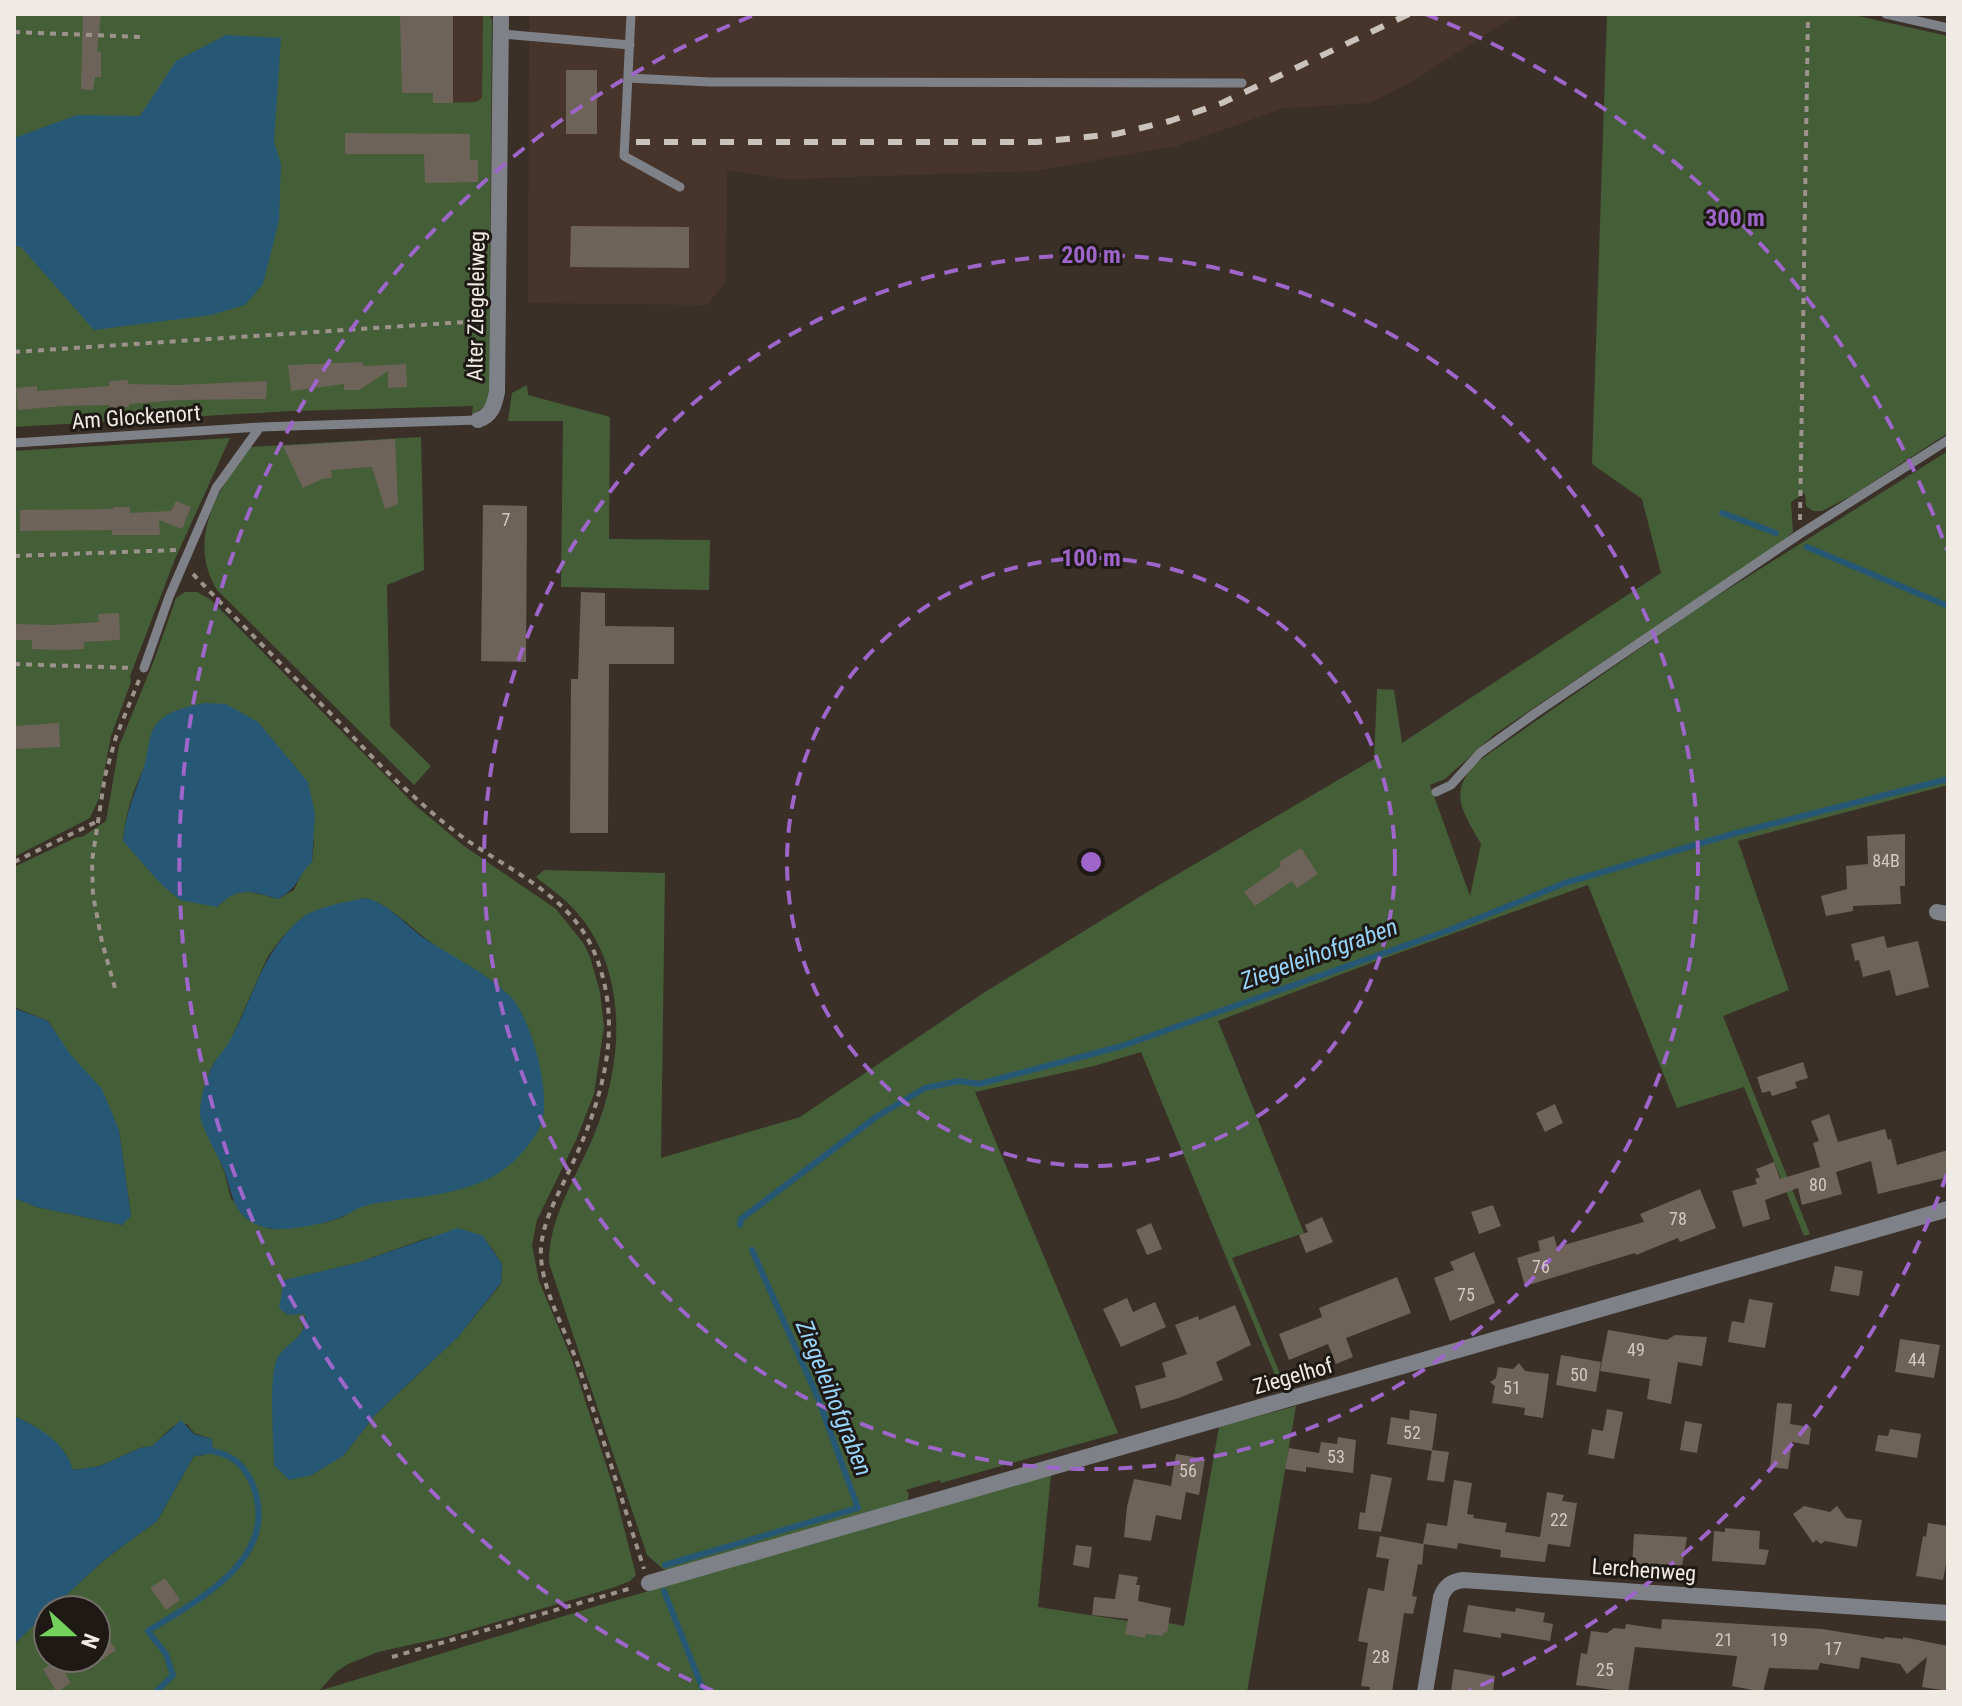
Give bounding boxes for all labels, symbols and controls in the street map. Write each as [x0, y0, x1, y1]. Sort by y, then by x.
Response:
text: 300 m [1705, 204, 1765, 232]
street label: Alter Ziegeleiweg [462, 231, 490, 381]
text: 200 m [1061, 241, 1121, 269]
street label: Am Glockenort [71, 400, 201, 434]
house number: 7 [502, 509, 511, 530]
text: 100 m [1061, 544, 1121, 572]
centre of rings [1077, 848, 1105, 876]
house number: 84B [1872, 850, 1900, 871]
water label: Ziegeleihofgraben [1236, 913, 1401, 996]
house number: 80 [1809, 1174, 1827, 1195]
house number: 78 [1669, 1208, 1687, 1229]
house number: 76 [1532, 1256, 1550, 1277]
house number: 75 [1457, 1284, 1475, 1305]
water label: Ziegeleihofgraben [790, 1315, 878, 1480]
house number: 49 [1627, 1339, 1645, 1360]
house number: 44 [1908, 1349, 1926, 1370]
street label: Ziegelhof [1250, 1353, 1336, 1399]
house number: 50 [1570, 1364, 1588, 1385]
house number: 51 [1503, 1377, 1521, 1398]
house number: 52 [1403, 1422, 1421, 1443]
house number: 53 [1327, 1446, 1345, 1467]
house number: 56 [1179, 1460, 1197, 1481]
house number: 22 [1550, 1509, 1568, 1530]
street label: Lerchenweg [1591, 1554, 1697, 1586]
north arrow [32, 1594, 112, 1674]
house number: 21 [1715, 1629, 1733, 1650]
house number: 19 [1770, 1629, 1788, 1650]
text: N [76, 1630, 104, 1652]
house number: 17 [1824, 1638, 1842, 1659]
house number: 28 [1372, 1646, 1390, 1667]
house number: 25 [1596, 1659, 1614, 1680]

